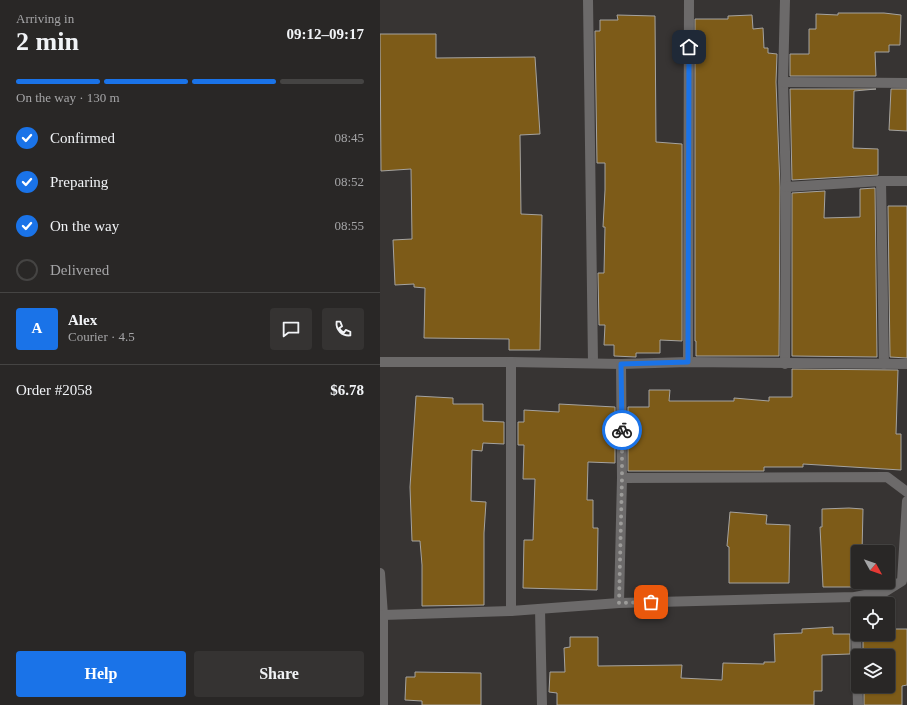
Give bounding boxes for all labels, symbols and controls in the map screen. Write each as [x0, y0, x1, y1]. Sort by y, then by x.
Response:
text: Arriving in [16, 11, 74, 26]
text: 09:12–09:17 [287, 26, 364, 42]
text: 2 min [16, 27, 79, 56]
pin [672, 30, 706, 64]
icon: home [678, 36, 700, 58]
text: On the way · 130 m [16, 90, 120, 105]
icon: check [16, 127, 38, 149]
text: Confirmed [50, 130, 115, 146]
text: 08:45 [334, 130, 364, 145]
icon: check [16, 171, 38, 193]
text: Preparing [50, 174, 108, 190]
text: 08:52 [334, 174, 364, 189]
icon: check [16, 215, 38, 237]
text: On the way [50, 218, 119, 234]
text: 08:55 [334, 218, 364, 233]
text: Delivered [50, 262, 109, 278]
button: chat [270, 308, 312, 350]
button: phone [322, 308, 364, 350]
text: Alex [68, 312, 97, 328]
text: A [32, 320, 42, 336]
text: Courier · 4.5 [68, 329, 135, 344]
text: Order #2058 [16, 382, 92, 398]
text: $6.78 [330, 382, 364, 398]
courier [602, 410, 642, 450]
icon: bike [611, 419, 633, 441]
north arrow [851, 545, 895, 589]
map controls [851, 545, 895, 693]
pin [634, 585, 668, 619]
icon: bag [640, 591, 662, 613]
button: locate [851, 597, 895, 641]
button: layers [851, 649, 895, 693]
button: Help [16, 651, 186, 697]
button: Share [194, 651, 364, 697]

